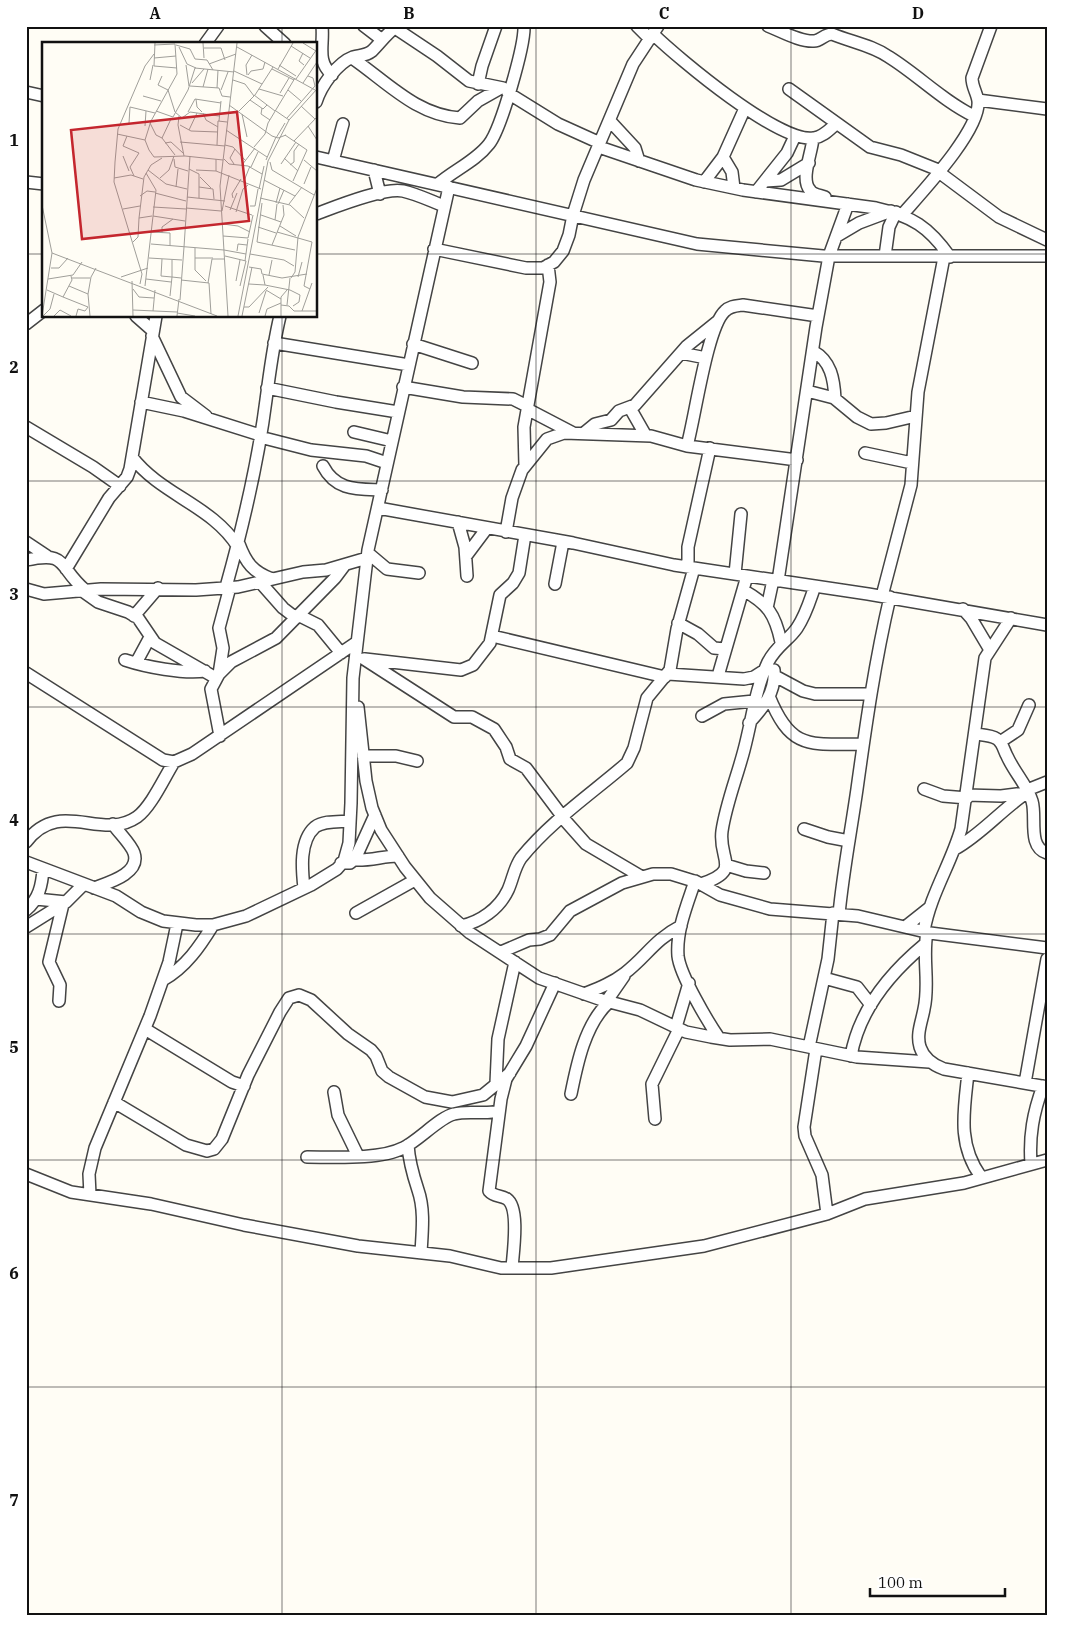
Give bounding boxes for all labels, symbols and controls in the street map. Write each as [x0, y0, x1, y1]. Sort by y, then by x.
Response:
text: A [149, 3, 161, 23]
text: B [403, 3, 415, 23]
text: C [659, 3, 669, 23]
text: D [912, 3, 924, 23]
inset map [42, 42, 318, 318]
text: 1 [9, 130, 19, 150]
text: 2 [9, 357, 19, 377]
text: 3 [9, 584, 19, 604]
text: 4 [9, 810, 19, 830]
text: 5 [9, 1037, 19, 1057]
text: 6 [9, 1263, 19, 1283]
text: 7 [9, 1490, 19, 1510]
scale bar [870, 1566, 1006, 1598]
text: 100 m [878, 1573, 923, 1592]

